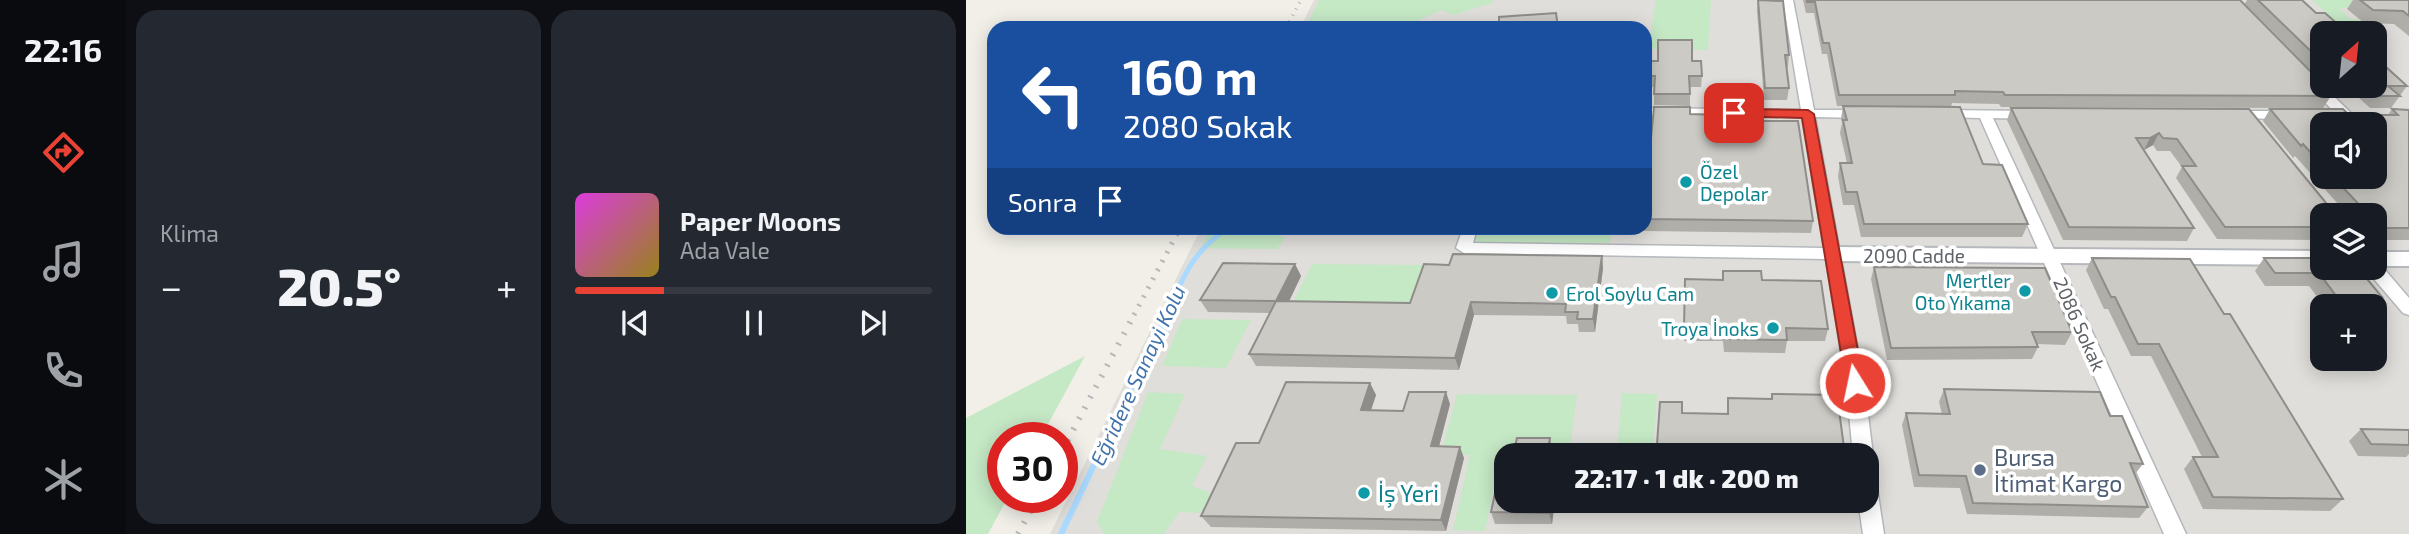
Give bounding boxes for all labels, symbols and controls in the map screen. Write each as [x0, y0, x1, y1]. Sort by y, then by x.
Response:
north arrow [2310, 21, 2387, 98]
map controls [2310, 21, 2387, 371]
text: 22:16 [24, 30, 102, 68]
text: 160 m [1123, 46, 1258, 105]
icon: left [1008, 49, 1099, 140]
pin [1704, 83, 1764, 143]
icon: arrive [1715, 94, 1753, 132]
text: 2080 Sokak [1123, 106, 1292, 144]
button: sound [2310, 112, 2387, 189]
icon: directions [39, 128, 88, 177]
place label: Özel Depolar [1700, 160, 1769, 205]
marker: Özel Depolar [1678, 174, 1694, 190]
icon: arrive [1091, 182, 1129, 220]
text: Sonra [1008, 186, 1077, 217]
button: layers [2310, 203, 2387, 280]
text: Paper Moons [680, 205, 841, 236]
text: Klima [160, 219, 219, 247]
text: Ada Vale [680, 236, 770, 264]
icon: music [39, 237, 88, 286]
street label: 2090 Cadde [1863, 244, 1965, 267]
text: 20.5° [277, 254, 401, 316]
text: − [160, 263, 182, 309]
text: + [496, 263, 517, 309]
place label: Mertler Oto Yıkama [1915, 269, 2011, 314]
street label: 2086 Sokak [2049, 274, 2111, 375]
water label: Eğridere Sanayi Kolu [1084, 281, 1191, 469]
place label: Erol Soylu Cam [1566, 282, 1694, 305]
marker: Mertler Oto Yıkama [2017, 283, 2033, 299]
marker: Erol Soylu Cam [1544, 285, 1560, 301]
button: + [2310, 294, 2387, 371]
icon: previous [616, 304, 654, 342]
icon: pause [735, 304, 773, 342]
icon: next [854, 304, 892, 342]
place label: Troya İnoks [1661, 317, 1759, 340]
marker: Troya İnoks [1765, 320, 1781, 336]
icon: phone [39, 346, 88, 395]
position arrow [1818, 346, 1892, 420]
speed limit sign: 30 [987, 422, 1078, 513]
place label: Bursa İtimat Kargo [1994, 443, 2122, 497]
icon: climate [39, 455, 88, 504]
text: 22:17 · 1 dk · 200 m [1574, 462, 1799, 493]
marker: Bursa İtimat Kargo [1972, 462, 1988, 478]
place label: İş Yeri [1378, 479, 1439, 508]
marker: İş Yeri [1356, 485, 1372, 501]

